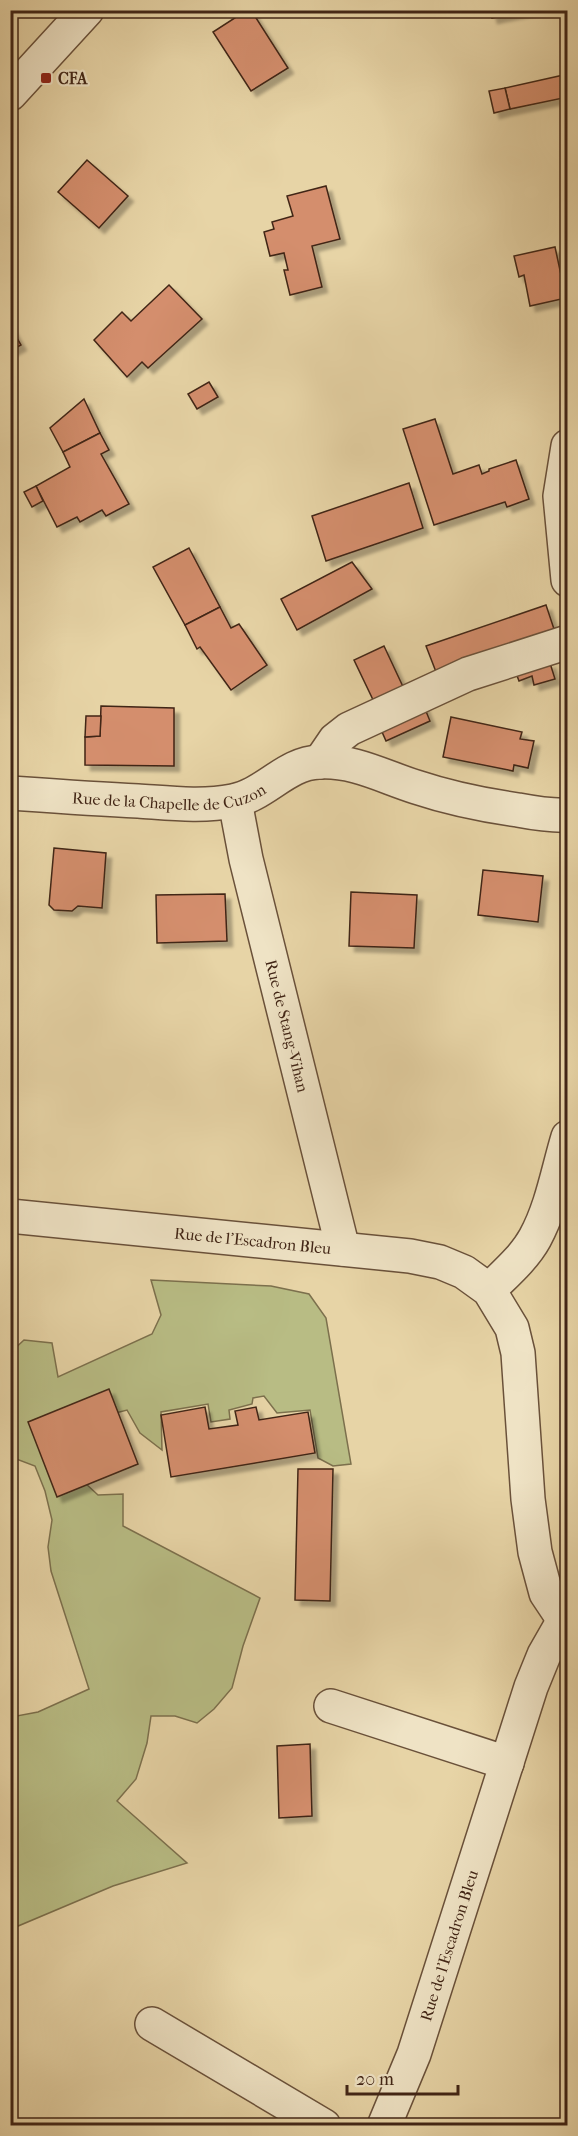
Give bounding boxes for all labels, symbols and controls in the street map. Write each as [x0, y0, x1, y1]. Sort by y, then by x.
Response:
place label: CFA [58, 69, 88, 88]
marker: CFA [39, 71, 53, 85]
street label: Rue de la Chapelle de Cuzon [72, 779, 270, 814]
street label: Rue de Stang-Vihan [261, 958, 313, 1095]
street label: Rue de l'Escadron Bleu [173, 1223, 332, 1258]
street label: Rue de l'Escadron Bleu [416, 1868, 482, 2024]
scale bar [347, 2058, 458, 2096]
text: 20 m [356, 2069, 394, 2090]

